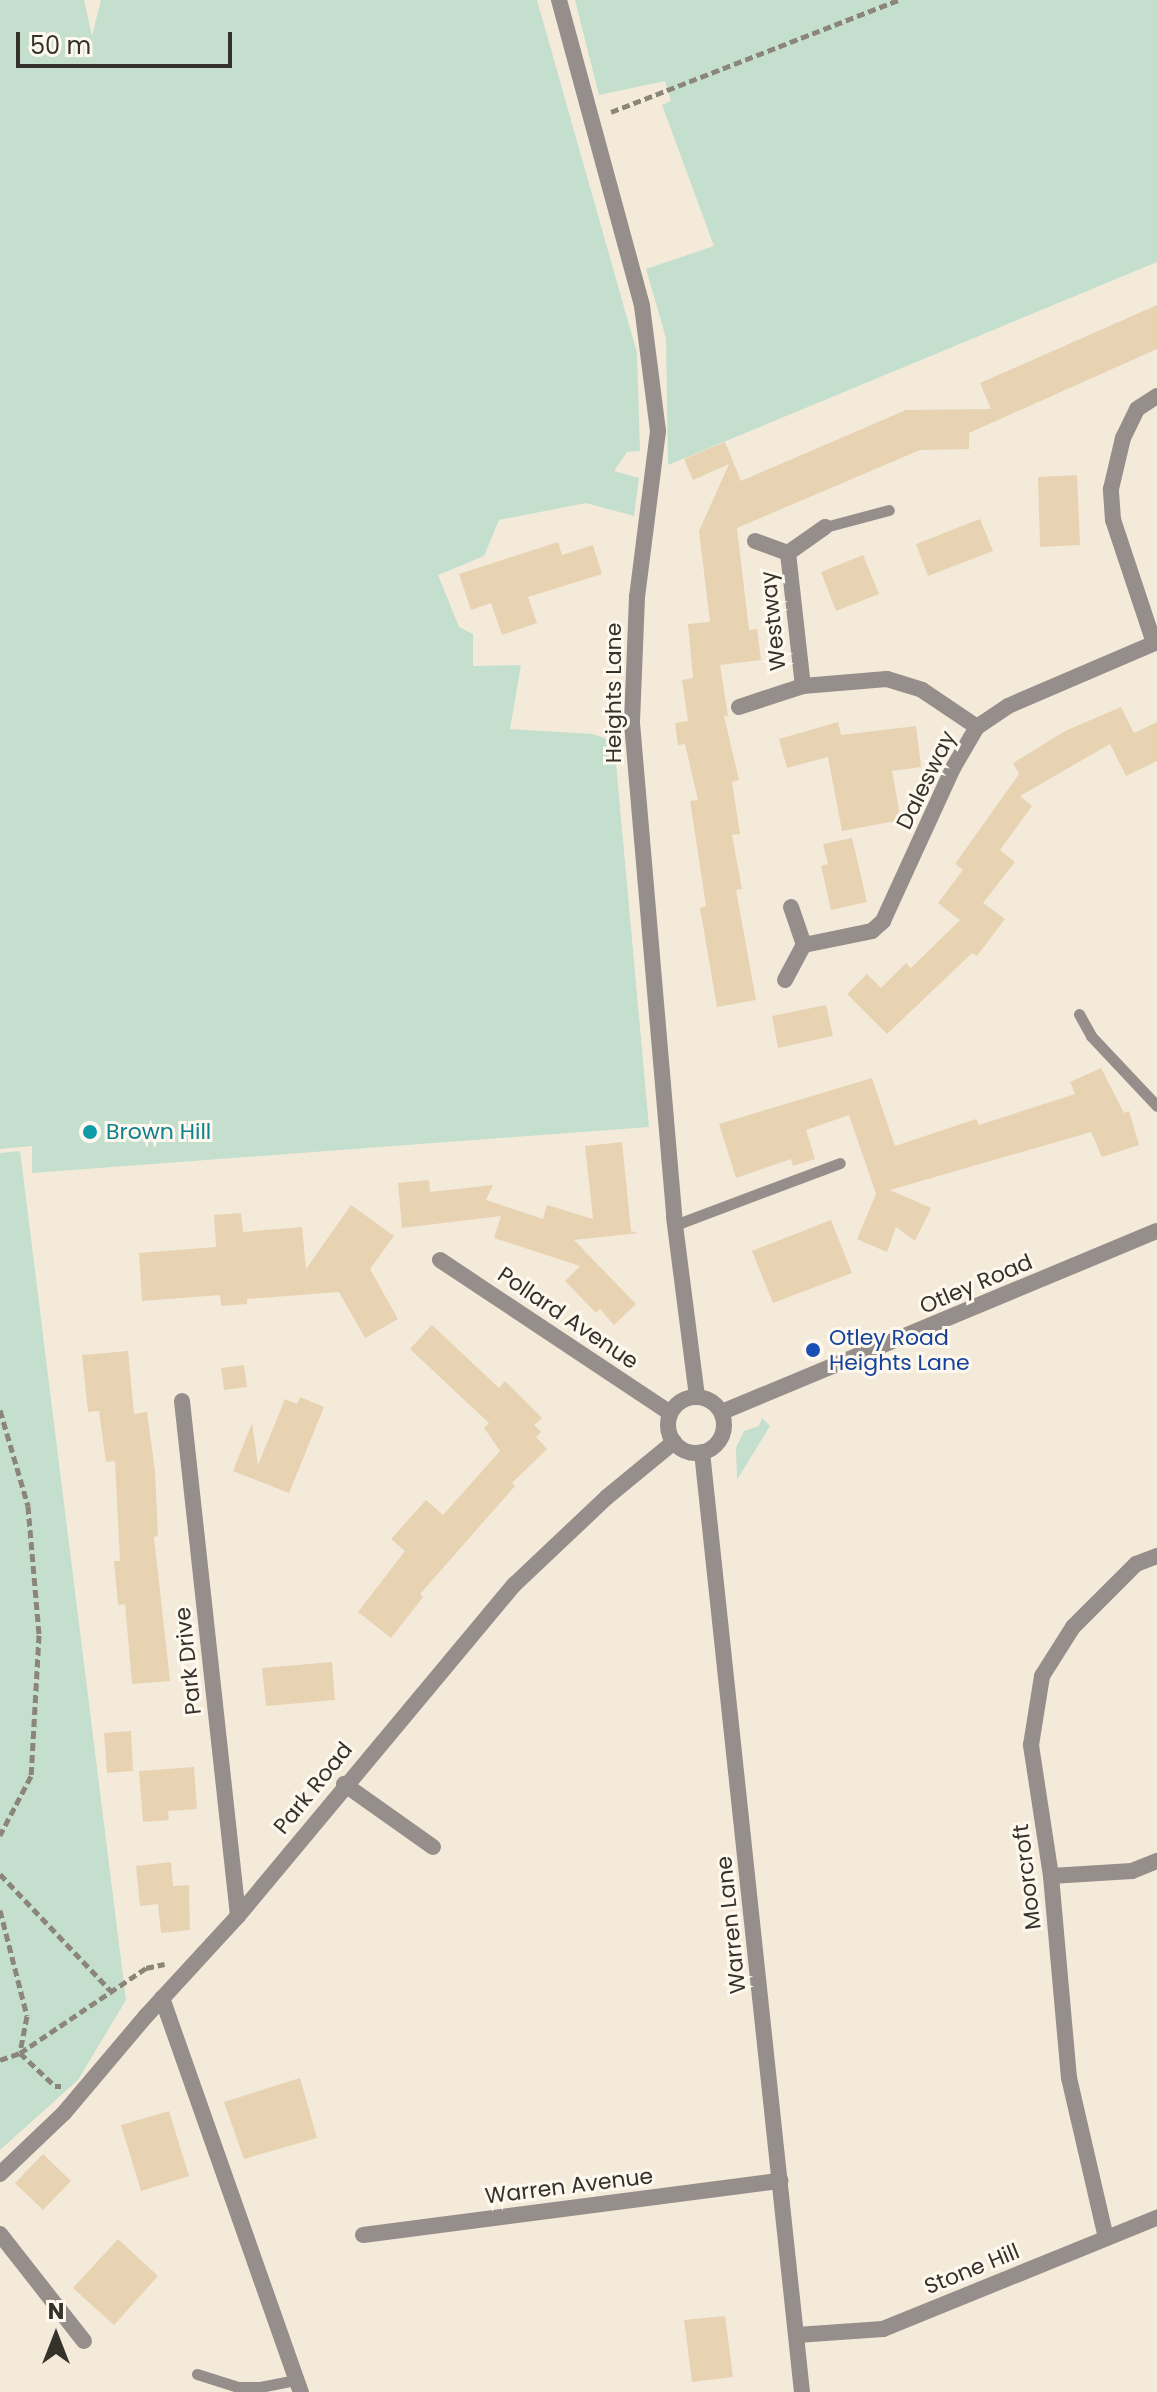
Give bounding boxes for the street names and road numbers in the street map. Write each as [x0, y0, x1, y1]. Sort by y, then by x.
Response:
street label: Westway [755, 570, 791, 672]
street label: Heights Lane [601, 623, 627, 763]
street label: Dalesway [891, 726, 961, 834]
street label: Otley Road [916, 1248, 1036, 1320]
street label: Pollard Avenue [493, 1261, 643, 1375]
street label: Park Drive [169, 1606, 207, 1716]
street label: Park Road [268, 1737, 358, 1839]
street label: Moorcroft [1007, 1823, 1047, 1931]
street label: Warren Lane [711, 1855, 751, 1995]
street label: Warren Avenue [484, 2163, 654, 2209]
street label: Stone Hill [921, 2238, 1023, 2300]

